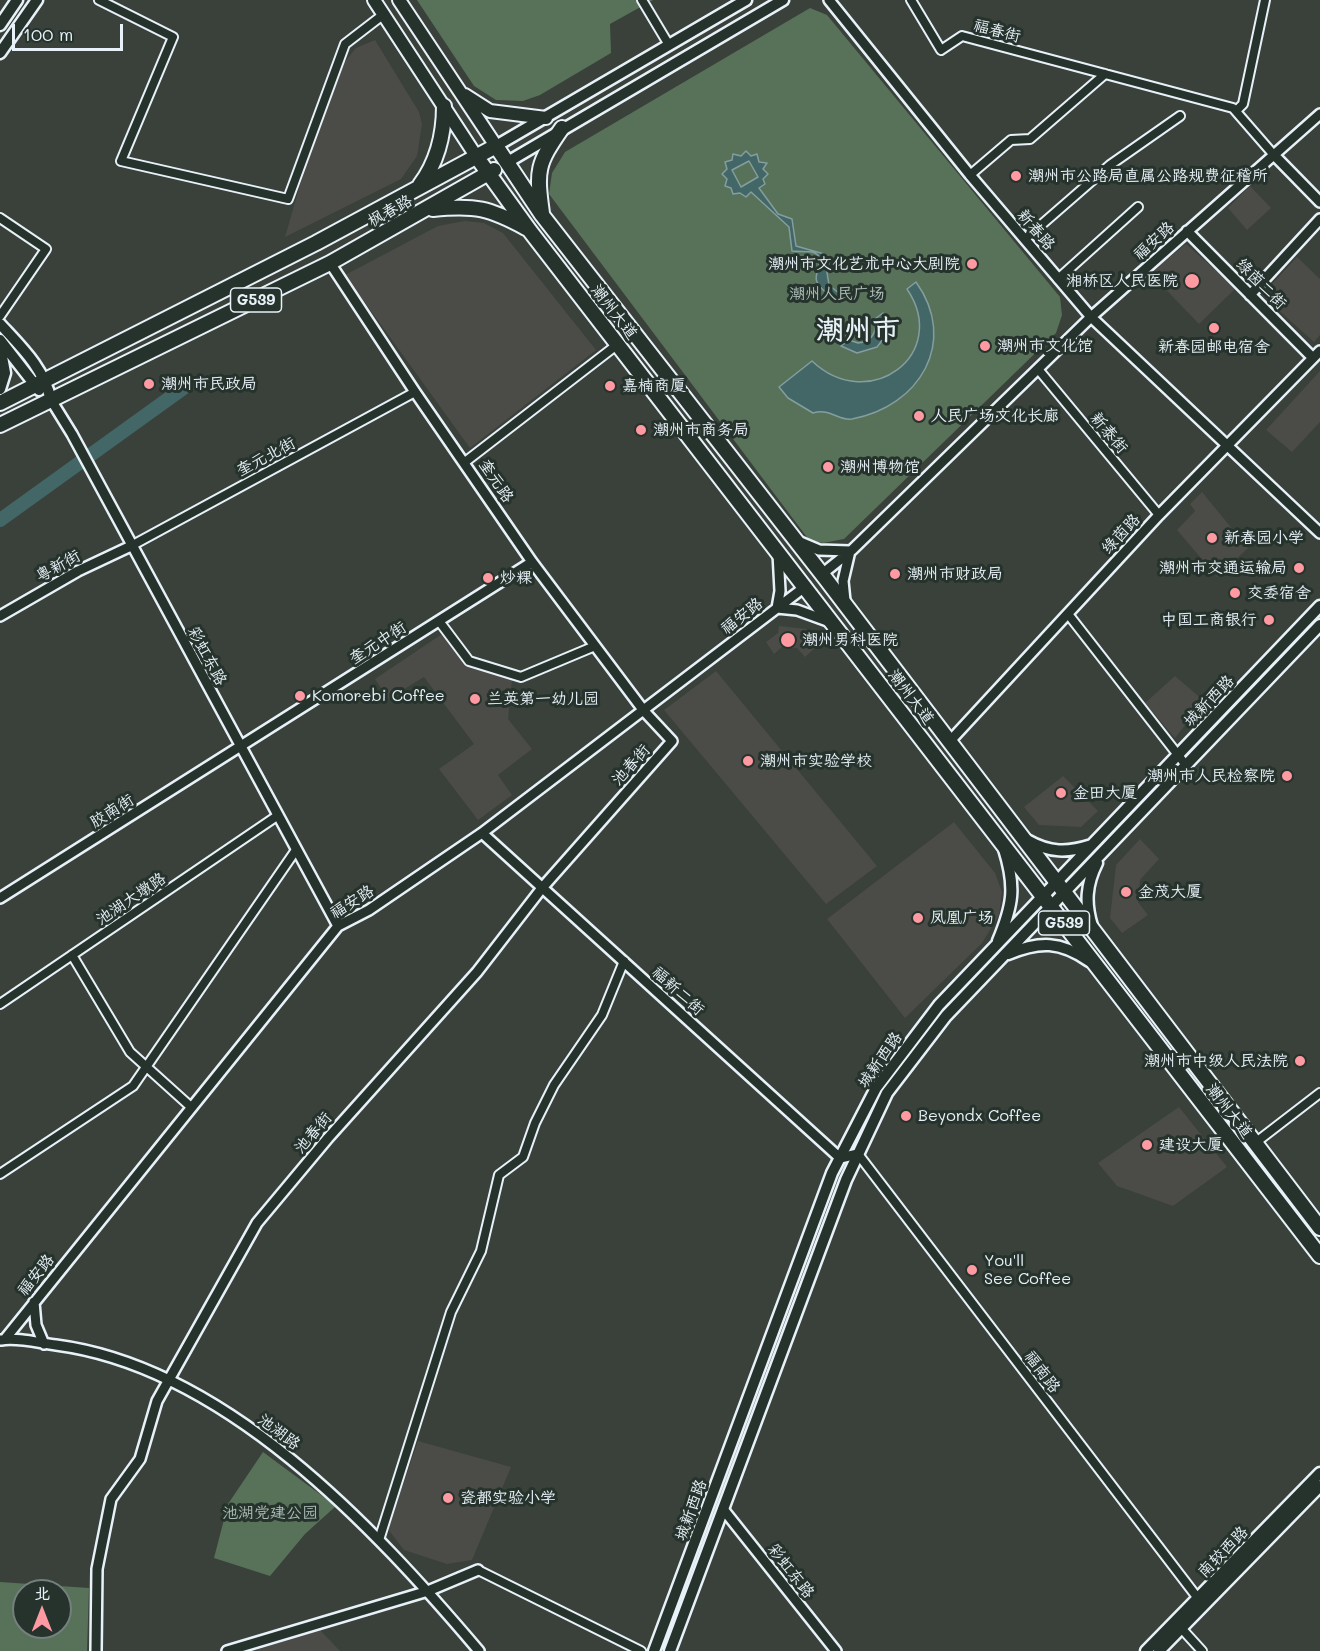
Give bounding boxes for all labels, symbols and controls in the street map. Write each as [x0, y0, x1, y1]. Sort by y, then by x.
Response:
scale bar [15, 12, 126, 50]
street label: 福春街 [971, 16, 1023, 46]
text: 100 m [23, 22, 73, 46]
place label: 潮州市公路局直属公路规费征稽所 [1028, 166, 1268, 186]
marker: 潮州市公路局直属公路规费征稽所 [1009, 169, 1023, 183]
street label: 枫春路 [364, 191, 416, 231]
street label: 新春路 [1013, 206, 1059, 254]
street label: 福安路 [1130, 218, 1178, 264]
place label: 潮州市文化艺术中心大剧院 [768, 254, 960, 274]
street label: 绿茵二街 [1232, 255, 1290, 313]
marker: 潮州市文化艺术中心大剧院 [965, 257, 979, 271]
place label: 湘桥区人民医院 [1066, 271, 1178, 291]
marker: 湘桥区人民医院 [1183, 272, 1201, 290]
street label: 潮州大道 [587, 281, 641, 343]
park label: 潮州人民广场 [789, 284, 885, 304]
road number: G539 [230, 288, 282, 312]
district label: 潮州市 [816, 313, 900, 347]
marker: 新春园邮电宿舍 [1207, 321, 1221, 335]
place label: 潮州市文化馆 [997, 336, 1093, 356]
place label: 新春园邮电宿舍 [1158, 337, 1270, 357]
marker: 潮州市文化馆 [978, 339, 992, 353]
place label: 潮州市民政局 [161, 374, 257, 394]
place label: 嘉楠商厦 [622, 376, 686, 396]
marker: 潮州市民政局 [142, 377, 156, 391]
marker: 嘉楠商厦 [603, 379, 617, 393]
place label: 人民广场文化长廊 [931, 406, 1059, 426]
street label: 新泰街 [1086, 408, 1132, 458]
marker: 人民广场文化长廊 [912, 409, 926, 423]
place label: 潮州市商务局 [653, 420, 749, 440]
marker: 潮州市商务局 [634, 423, 648, 437]
street label: 奎元北街 [233, 434, 299, 480]
street label: 奎元路 [475, 456, 517, 506]
place label: 潮州博物馆 [840, 457, 920, 477]
marker: 潮州博物馆 [821, 460, 835, 474]
street label: 绿茵路 [1098, 510, 1144, 558]
place label: 新春园小学 [1224, 528, 1304, 548]
marker: 新春园小学 [1205, 531, 1219, 545]
street label: 粤新街 [32, 546, 84, 586]
place label: 潮州市交通运输局 [1159, 558, 1287, 578]
marker: 潮州市交通运输局 [1292, 561, 1306, 575]
place label: 潮州市财政局 [907, 564, 1003, 584]
marker: 潮州市财政局 [888, 567, 902, 581]
place label: 炒粿 [500, 568, 532, 588]
marker: 炒粿 [481, 571, 495, 585]
place label: 交委宿舍 [1247, 583, 1311, 603]
marker: 交委宿舍 [1228, 586, 1242, 600]
street label: 福安路 [717, 594, 767, 638]
place label: 中国工商银行 [1161, 610, 1257, 630]
marker: 中国工商银行 [1262, 613, 1276, 627]
street label: 奎元中街 [346, 618, 410, 668]
street label: 彩虹东路 [184, 623, 230, 689]
place label: 潮州男科医院 [802, 630, 898, 650]
marker: 潮州男科医院 [779, 631, 797, 649]
street label: 潮州大道 [884, 666, 938, 728]
street label: 城新西路 [1180, 671, 1238, 731]
place label: Komorebi Coffee [312, 686, 445, 706]
marker: Komorebi Coffee [293, 689, 307, 703]
place label: 兰英第一幼儿园 [487, 689, 599, 709]
marker: 兰英第一幼儿园 [468, 692, 482, 706]
street label: 池春街 [608, 741, 654, 789]
place label: 潮州市实验学校 [760, 751, 872, 771]
marker: 潮州市实验学校 [741, 754, 755, 768]
place label: 潮州市人民检察院 [1147, 766, 1275, 786]
marker: 潮州市人民检察院 [1280, 769, 1294, 783]
place label: 金田大厦 [1073, 783, 1137, 803]
marker: 金田大厦 [1054, 786, 1068, 800]
street label: 胶南街 [87, 790, 137, 832]
street label: 池湖大墩路 [92, 869, 170, 929]
street label: 福安路 [327, 881, 377, 923]
place label: 金茂大厦 [1138, 882, 1202, 902]
marker: 金茂大厦 [1119, 885, 1133, 899]
place label: 凤凰广场 [930, 908, 994, 928]
marker: 凤凰广场 [911, 911, 925, 925]
road number: G539 [1038, 911, 1090, 935]
street label: 福新二街 [648, 962, 708, 1020]
street label: 城新西路 [854, 1028, 906, 1092]
place label: 潮州市中级人民法院 [1144, 1051, 1288, 1071]
marker: 潮州市中级人民法院 [1293, 1054, 1307, 1068]
street label: 潮州大道 [1202, 1080, 1256, 1142]
place label: Beyondx Coffee [918, 1106, 1041, 1126]
street label: 池春街 [290, 1108, 336, 1158]
marker: Beyondx Coffee [899, 1109, 913, 1123]
place label: 建设大厦 [1159, 1135, 1223, 1155]
marker: 建设大厦 [1140, 1138, 1154, 1152]
street label: 福安路 [13, 1250, 59, 1300]
place label: You'll See Coffee [984, 1251, 1071, 1289]
marker: You'll See Coffee [965, 1263, 979, 1277]
street label: 福南路 [1020, 1347, 1064, 1397]
street label: 池湖路 [254, 1410, 304, 1454]
street label: 城新西路 [671, 1477, 711, 1543]
place label: 瓷都实验小学 [460, 1488, 556, 1508]
marker: 瓷都实验小学 [441, 1491, 455, 1505]
park label: 池湖党建公园 [222, 1503, 318, 1523]
street label: 南较西路 [1194, 1522, 1252, 1582]
street label: 彩虹东路 [764, 1540, 818, 1602]
north arrow [12, 1579, 72, 1639]
text: 北 [34, 1582, 50, 1603]

